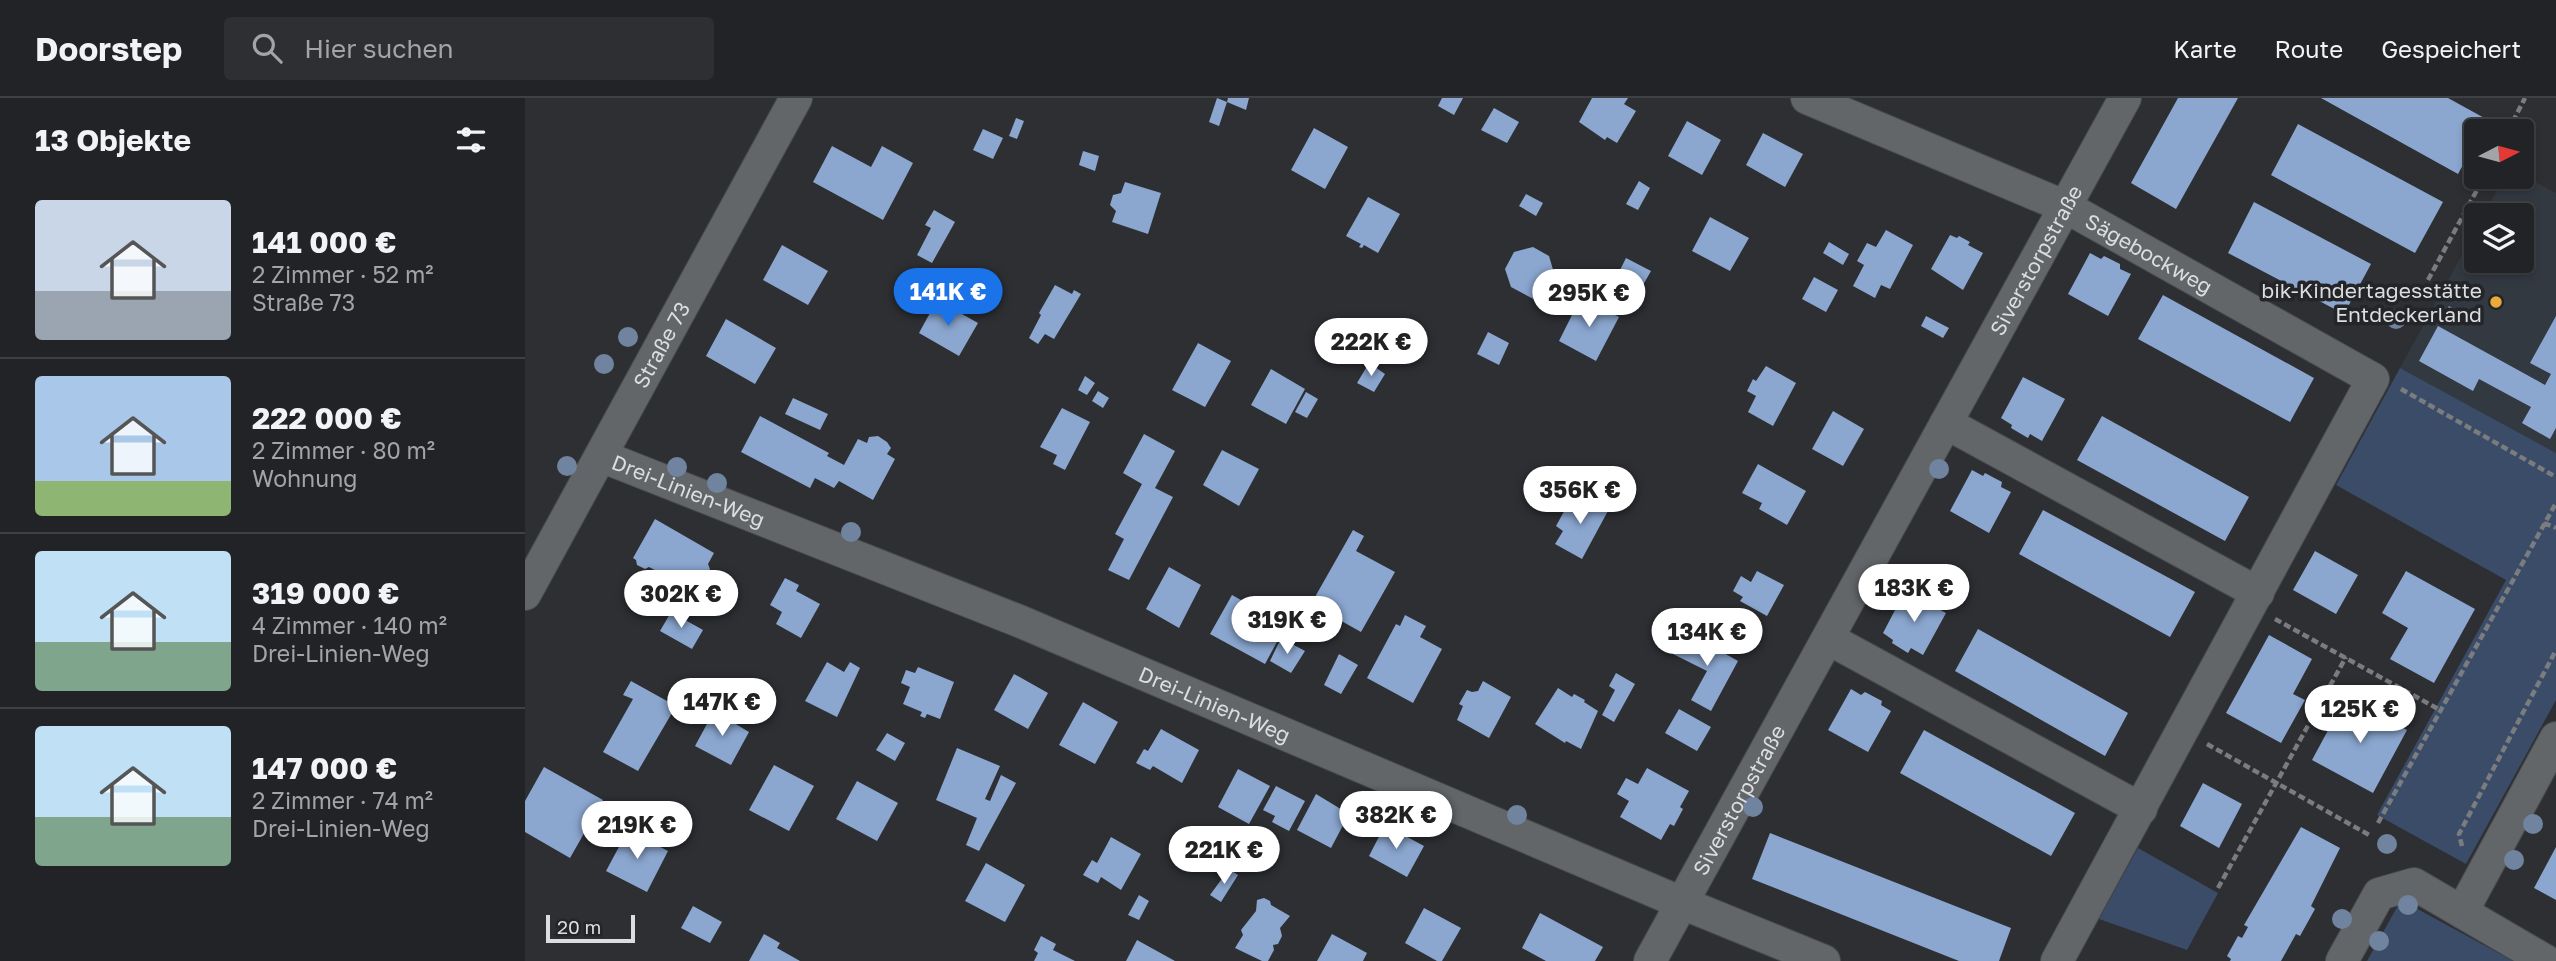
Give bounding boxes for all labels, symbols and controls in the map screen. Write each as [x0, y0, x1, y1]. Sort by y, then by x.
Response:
search box [224, 17, 714, 80]
text: Doorstep [35, 29, 182, 68]
icon: search [248, 29, 286, 67]
text: Hier suchen [304, 33, 454, 64]
text: Karte [2173, 34, 2237, 63]
text: Route [2275, 34, 2343, 63]
text: Gespeichert [2381, 34, 2521, 63]
north arrow [2464, 119, 2534, 189]
map controls [2464, 119, 2534, 273]
icon: filters [452, 121, 490, 159]
text: 13 Objekte [35, 122, 191, 158]
street label: Siverstorpstraße [1984, 180, 2088, 340]
button: layers [2464, 203, 2534, 273]
street label: Sägebockweg [2081, 208, 2217, 299]
text: 141 000 € [252, 224, 396, 260]
icon: home [91, 228, 175, 312]
text: 2 Zimmer · 52 m² [252, 260, 434, 288]
pin: 141K € [891, 268, 1005, 328]
pin: 295K € [1532, 270, 1646, 329]
text: 141K € [910, 277, 986, 305]
place label: bik-Kindertagesstätte Entdeckerland [2261, 277, 2482, 327]
text: 295K € [1548, 278, 1630, 306]
text: Straße 73 [252, 288, 355, 316]
marker: bik-Kindertagesstätte Entdeckerland [2488, 294, 2504, 310]
street label: Straße 73 [627, 297, 695, 392]
pin: 222K € [1314, 318, 1428, 378]
text: 222K € [1331, 327, 1411, 355]
text: 222 000 € [252, 400, 402, 436]
icon: home [91, 404, 175, 488]
text: 2 Zimmer · 80 m² [252, 436, 435, 464]
street label: Drei-Linien-Weg [608, 449, 769, 532]
text: Wohnung [252, 464, 357, 492]
pin: 356K € [1523, 466, 1637, 526]
text: 356K € [1539, 475, 1621, 503]
pin: 183K € [1857, 564, 1971, 624]
pin: 302K € [624, 570, 738, 630]
text: 183K € [1874, 573, 1954, 601]
text: 319 000 € [252, 575, 399, 611]
icon: home [91, 579, 175, 663]
text: 302K € [640, 579, 722, 607]
pin: 319K € [1230, 596, 1344, 656]
text: 319K € [1247, 605, 1327, 633]
pin: 134K € [1650, 608, 1764, 668]
text: 4 Zimmer · 140 m² [252, 611, 447, 639]
text: 134K € [1668, 617, 1746, 645]
text: Drei-Linien-Weg [252, 639, 430, 667]
street label: Drei-Linien-Weg [1135, 661, 1294, 748]
pin: 147K € [665, 678, 779, 738]
pin: 125K € [2303, 686, 2417, 745]
text: 147K € [683, 687, 761, 715]
text: 125K € [2321, 694, 2399, 722]
street label: Siverstorpstraße [1687, 720, 1791, 880]
text: 147 000 € [252, 750, 397, 786]
icon: home [91, 754, 175, 838]
text: 2 Zimmer · 74 m² [252, 786, 433, 814]
pin: 382K € [1339, 792, 1453, 851]
text: 382K € [1355, 800, 1437, 828]
pin: 219K € [580, 802, 694, 861]
text: 219K € [597, 810, 677, 838]
text: Drei-Linien-Weg [252, 814, 430, 842]
pin: 221K € [1167, 826, 1281, 886]
text: 221K € [1185, 835, 1263, 863]
scale bar [546, 912, 635, 944]
text: 20 m [557, 915, 601, 938]

